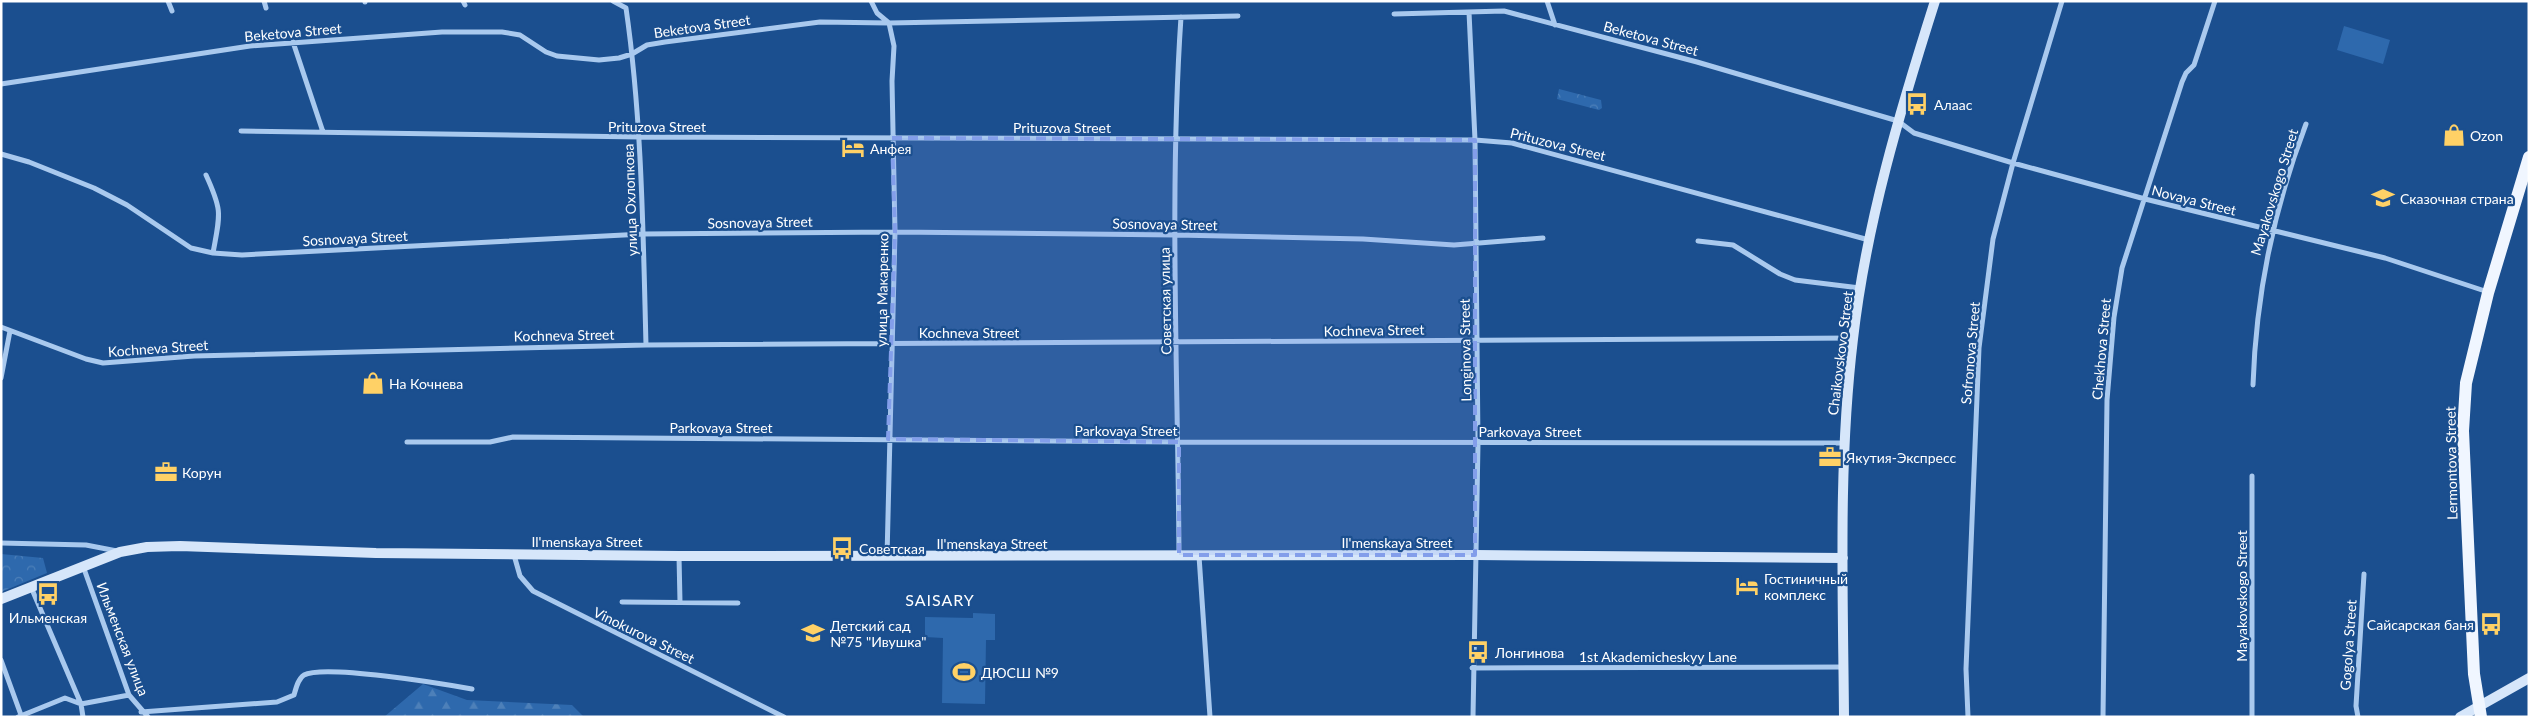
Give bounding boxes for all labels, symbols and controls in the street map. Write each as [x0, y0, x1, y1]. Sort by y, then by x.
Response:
street label: Beketova Street [652, 11, 752, 41]
street label: Beketova Street [1602, 17, 1700, 59]
street label: Beketova Street [244, 19, 342, 45]
bus stop icon: Алаас [1904, 91, 1930, 117]
place label: Алаас [1934, 96, 1973, 113]
street label: Prituzova Street [608, 118, 706, 135]
street label: Prituzova Street [1013, 119, 1111, 136]
shop icon: Ozon [2441, 122, 2467, 148]
street label: Prituzova Street [1508, 124, 1608, 164]
street label: Mayakovskogo Street [2247, 127, 2301, 257]
place label: Ozon [2470, 127, 2503, 144]
hotel icon: Анфея [840, 135, 866, 161]
place label: Анфея [870, 140, 911, 157]
street label: улица Охлопкова [620, 143, 640, 257]
street label: Novaya Street [2150, 181, 2238, 219]
school or university icon: Сказочная страна [2370, 185, 2396, 211]
place label: Сказочная страна [2400, 190, 2514, 207]
street label: Sosnovaya Street [707, 213, 813, 231]
street label: Sosnovaya Street [1112, 215, 1218, 233]
street label: Sosnovaya Street [302, 227, 408, 249]
street label: улица Макаренко [873, 233, 891, 347]
street label: Советская улица [1156, 247, 1174, 355]
street label: Chaikovskovo Street [1824, 290, 1856, 416]
street label: Longinova Street [1456, 298, 1474, 402]
street label: Chekhova Street [2088, 298, 2114, 400]
street label: Sofronova Street [1957, 301, 1983, 405]
street label: Kochneva Street [1324, 321, 1424, 339]
street label: Kochneva Street [919, 324, 1019, 341]
street label: Kochneva Street [514, 326, 614, 344]
street label: Kochneva Street [107, 336, 209, 360]
shop icon: На Кочнева [360, 370, 386, 396]
place label: На Кочнева [389, 375, 463, 392]
street label: Lermontova Street [2442, 406, 2460, 520]
street label: Parkovaya Street [669, 419, 773, 436]
street label: Parkovaya Street [1074, 422, 1178, 439]
street label: Parkovaya Street [1478, 423, 1582, 440]
office icon: Якутия-Экспресс [1817, 444, 1843, 470]
place label: Якутия-Экспресс [1845, 449, 1957, 466]
office icon: Корун [153, 459, 179, 485]
place label: Корун [182, 464, 222, 481]
street label: Mayakovskogo Street [2233, 530, 2250, 662]
street label: Il'menskaya Street [531, 533, 643, 550]
street label: Il'menskaya Street [1341, 534, 1453, 551]
bus stop icon: Советская [829, 535, 855, 561]
street label: Il'menskaya Street [936, 535, 1048, 552]
place label: Советская [859, 540, 925, 557]
place label: Гостиничный комплекс [1764, 570, 1848, 603]
hotel icon: Гостиничный комплекс [1734, 573, 1760, 599]
street label: Ильменская улица [94, 580, 152, 698]
bus stop icon: Ильменская [35, 581, 61, 607]
district label: SAISARY [905, 590, 975, 609]
street label: Gogolya Street [2336, 599, 2360, 691]
street label: Vinokurova Street [591, 603, 697, 667]
place label: Ильменская [9, 609, 87, 626]
bus stop icon: Сайсарская баня [2478, 611, 2504, 637]
place label: Сайсарская баня [2367, 616, 2474, 633]
place label: Детский сад №75 "Ивушка" [830, 617, 927, 650]
school or university icon: Детский сад №75 "Ивушка" [800, 620, 826, 646]
bus stop icon: Лонгинова [1465, 639, 1491, 665]
place label: Лонгинова [1494, 644, 1564, 661]
street label: 1st Akademicheskyy Lane [1579, 648, 1737, 665]
sports icon: ДЮСШ №9 [951, 659, 977, 685]
place label: ДЮСШ №9 [981, 664, 1059, 681]

